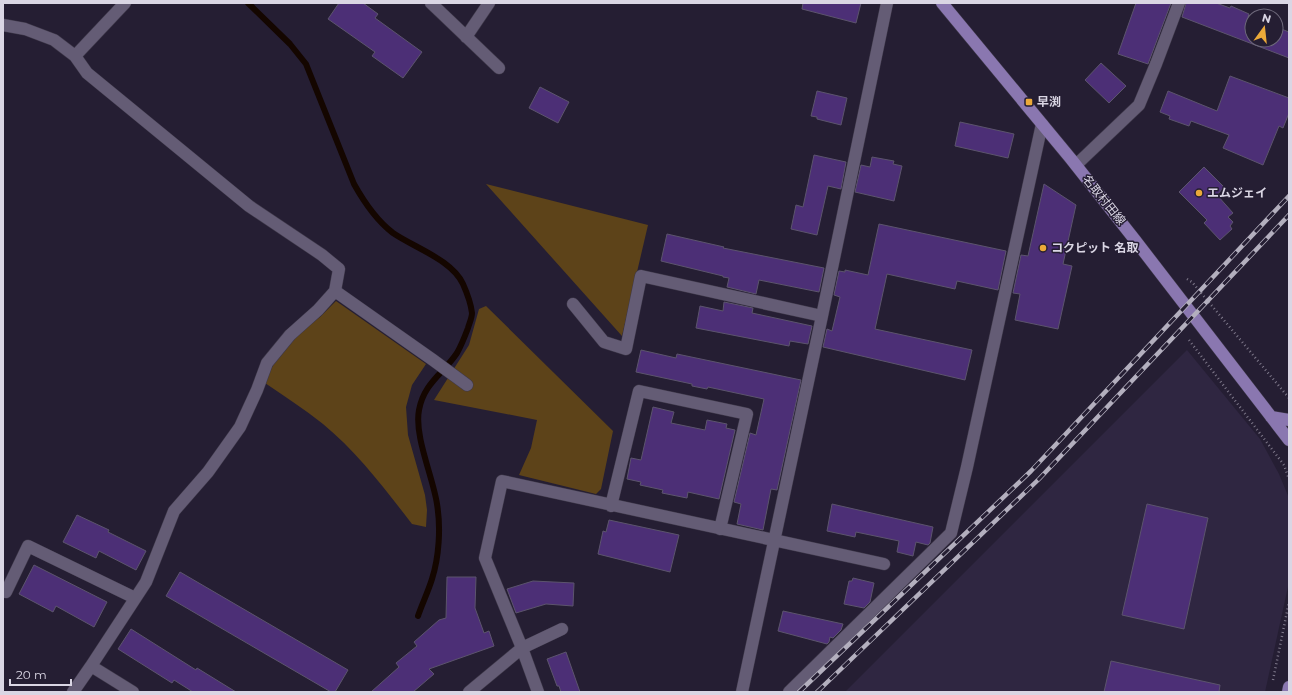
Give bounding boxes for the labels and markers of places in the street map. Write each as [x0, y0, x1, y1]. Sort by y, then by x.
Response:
place label: 早渕 [1037, 94, 1061, 109]
marker: 早渕 [1024, 97, 1034, 107]
place label: エムジェイ [1207, 185, 1267, 200]
marker: エムジェイ [1194, 188, 1204, 198]
place label: コクピット 名取 [1051, 240, 1138, 255]
marker: コクピット 名取 [1038, 243, 1048, 253]

